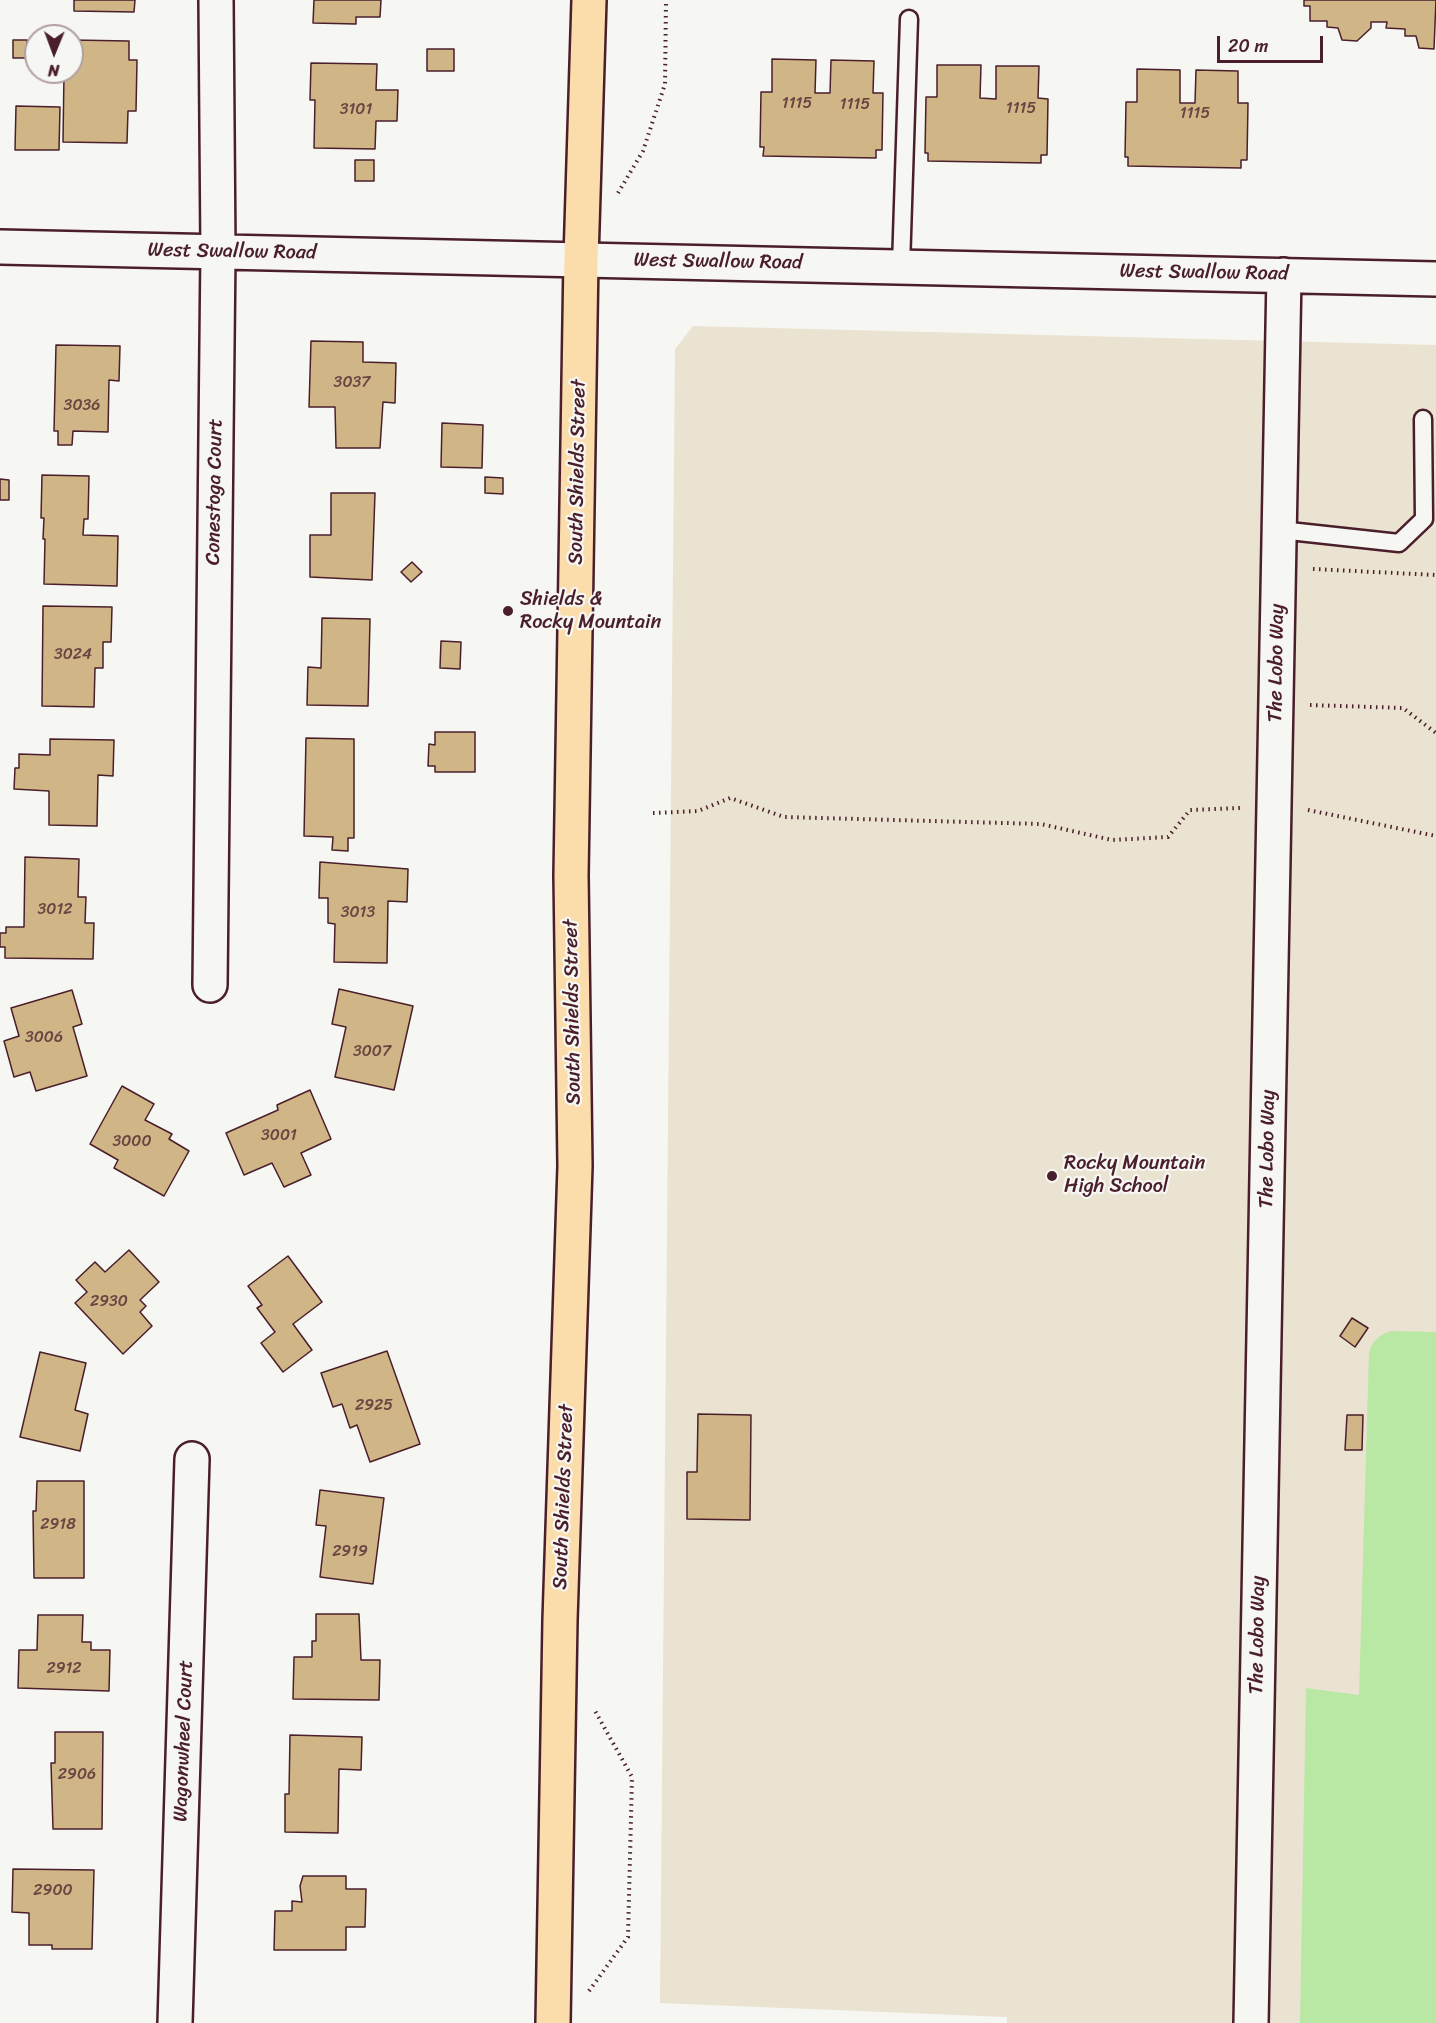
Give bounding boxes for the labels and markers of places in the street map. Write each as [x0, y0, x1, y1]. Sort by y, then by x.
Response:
place label: Shields & Rocky Mountain [520, 588, 661, 635]
marker: Shields & Rocky Mountain [501, 604, 515, 618]
place label: Rocky Mountain High School [1064, 1152, 1205, 1199]
marker: Rocky Mountain High School [1045, 1169, 1059, 1183]

